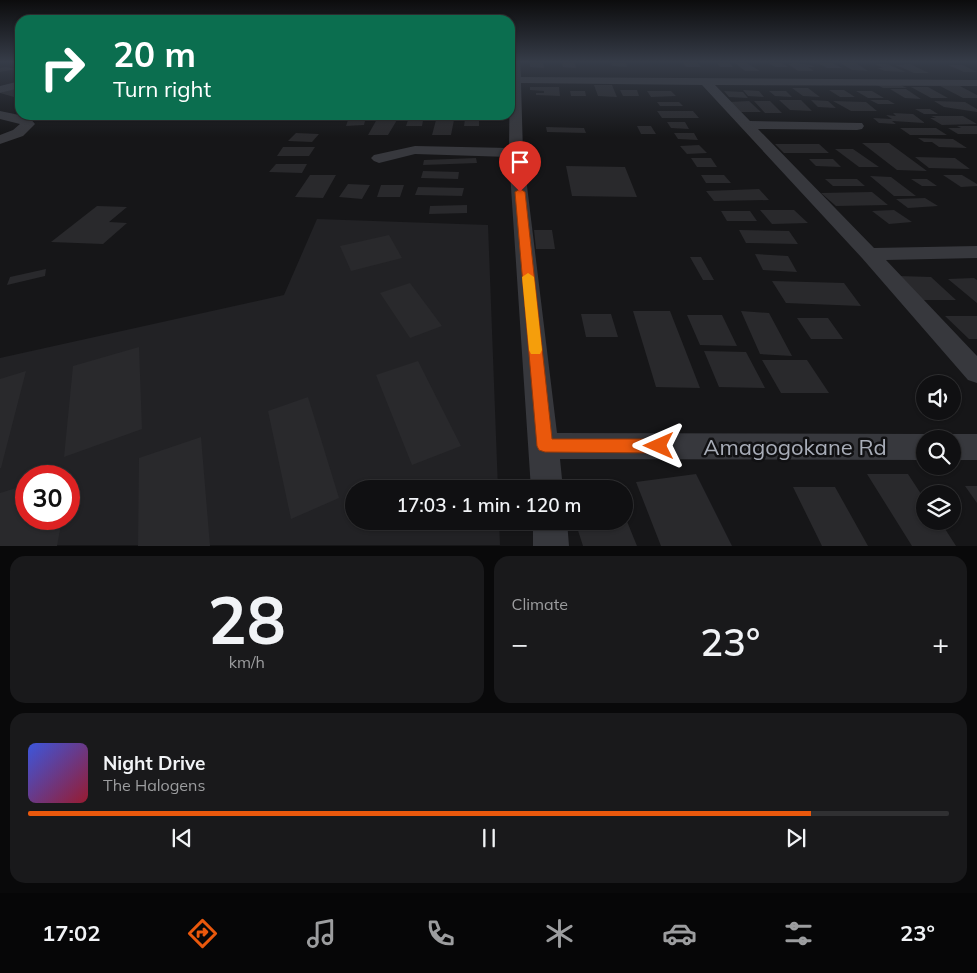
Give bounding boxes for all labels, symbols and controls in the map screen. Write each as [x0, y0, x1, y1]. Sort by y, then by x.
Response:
text: 20 m [113, 32, 196, 76]
icon: right [30, 35, 95, 100]
text: Turn right [113, 75, 211, 103]
pin [499, 141, 541, 192]
icon: arrive [506, 148, 534, 176]
map controls [916, 375, 961, 530]
button: sound [916, 375, 961, 420]
position arrow [632, 419, 684, 471]
button: search [916, 430, 961, 475]
street label: Amagogokane Rd [703, 433, 887, 461]
speed limit sign: 30 [15, 465, 80, 530]
button: layers [916, 485, 961, 530]
text: 17:03 · 1 min · 120 m [396, 493, 582, 517]
text: 28 [208, 579, 286, 660]
text: Climate [512, 594, 568, 614]
text: 23° [700, 618, 760, 666]
text: − [512, 626, 528, 661]
text: + [932, 626, 949, 661]
text: km/h [229, 652, 265, 672]
text: Night Drive [103, 751, 205, 775]
text: The Halogens [103, 775, 205, 795]
icon: previous [168, 824, 196, 852]
icon: pause [475, 824, 503, 852]
icon: next [782, 824, 810, 852]
icon: directions [185, 916, 220, 951]
icon: music [304, 916, 339, 951]
icon: phone [423, 916, 458, 951]
icon: climate [542, 916, 577, 951]
icon: car [662, 916, 697, 951]
icon: filters [781, 916, 816, 951]
text: 17:02 [42, 919, 100, 947]
text: 23° [900, 919, 935, 947]

